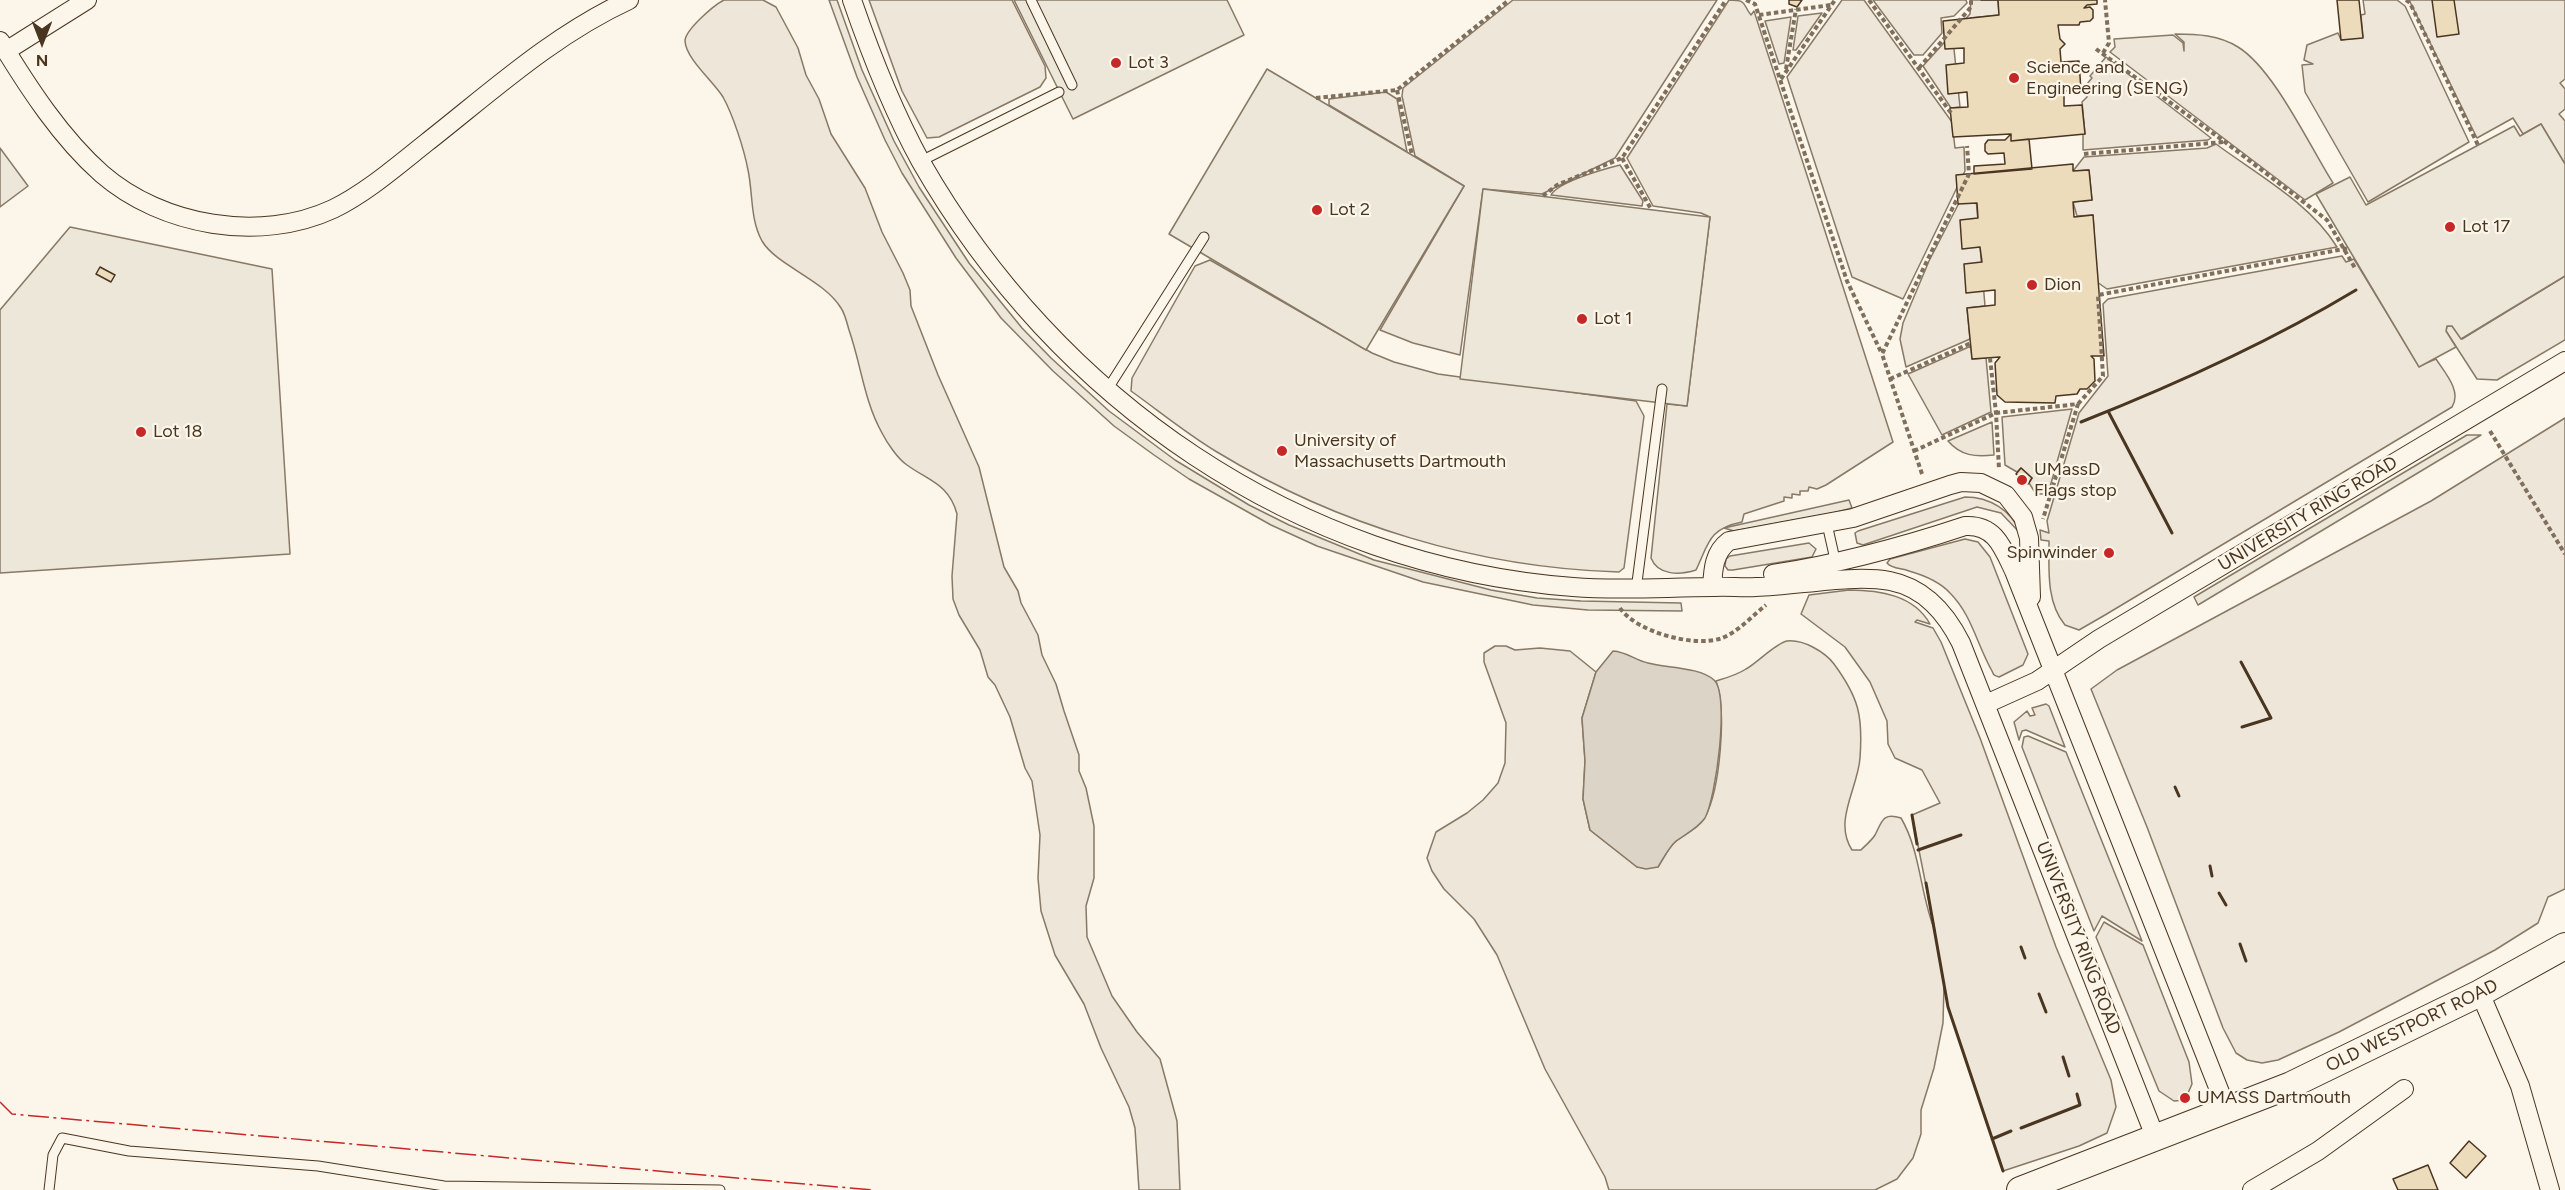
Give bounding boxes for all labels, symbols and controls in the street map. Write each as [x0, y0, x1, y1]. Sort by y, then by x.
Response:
north arrow [12, 12, 72, 72]
text: N [36, 51, 48, 70]
place label: Lot 3 [1128, 52, 1169, 74]
marker: Lot 3 [1109, 56, 1123, 70]
place label: Science and Engineering (SENG) [2026, 57, 2188, 100]
marker: Science and Engineering (SENG) [2007, 71, 2021, 85]
place label: Lot 2 [1329, 199, 1370, 221]
marker: Lot 2 [1310, 203, 1324, 217]
place label: Lot 17 [2462, 216, 2510, 238]
marker: Lot 17 [2443, 220, 2457, 234]
place label: Dion [2044, 274, 2081, 296]
marker: Dion [2025, 278, 2039, 292]
place label: Lot 1 [1594, 308, 1632, 330]
marker: Lot 1 [1575, 312, 1589, 326]
place label: Lot 18 [153, 421, 203, 443]
marker: Lot 18 [134, 425, 148, 439]
place label: University of Massachusetts Dartmouth [1294, 430, 1506, 472]
marker: University of Massachusetts Dartmouth [1275, 444, 1289, 458]
street label: UNIVERSITY RING ROAD [2215, 452, 2401, 576]
place label: UMassD Flags stop [2034, 459, 2117, 502]
marker: UMassD Flags stop [2015, 473, 2029, 487]
place label: Spinwinder [2006, 542, 2097, 564]
marker: Spinwinder [2102, 546, 2116, 560]
street label: UNIVERSITY RING ROAD [2031, 838, 2125, 1038]
street label: OLD WESTPORT ROAD [2322, 975, 2502, 1077]
place label: UMASS Dartmouth [2197, 1087, 2351, 1109]
marker: UMASS Dartmouth [2178, 1091, 2192, 1105]

